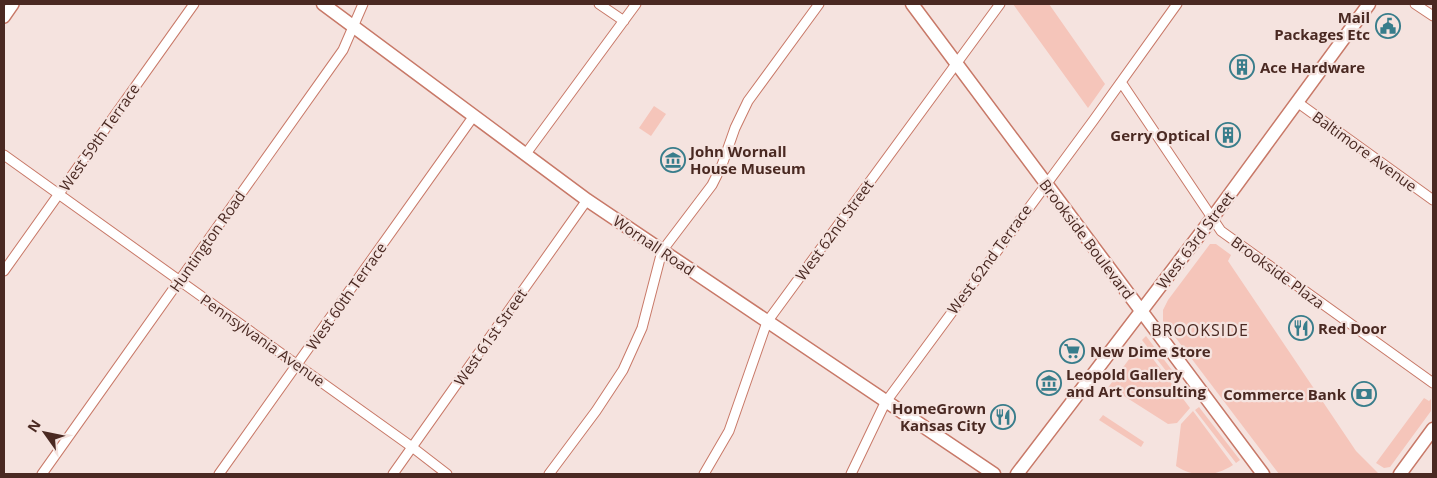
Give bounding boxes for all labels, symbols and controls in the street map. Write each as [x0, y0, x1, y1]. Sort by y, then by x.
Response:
place label: Mail Packages Etc [1274, 7, 1370, 44]
public building icon: Mail Packages Etc [1375, 13, 1401, 39]
building icon: Ace Hardware [1229, 54, 1255, 80]
place label: Ace Hardware [1260, 57, 1365, 77]
street label: West 59th Terrace [54, 79, 144, 195]
street label: Baltimore Avenue [1309, 106, 1421, 196]
building icon: Gerry Optical [1215, 122, 1241, 148]
place label: Gerry Optical [1110, 125, 1210, 145]
place label: John Wornall House Museum [688, 141, 806, 178]
museum icon: John Wornall House Museum [660, 147, 686, 173]
street label: Brookside Boulevard [1035, 175, 1139, 303]
street label: West 62nd Street [791, 176, 877, 284]
street label: Huntington Road [165, 186, 249, 296]
street label: West 63rd Street [1152, 187, 1238, 293]
street label: West 62nd Terrace [942, 200, 1036, 318]
street label: Wornall Road [610, 210, 698, 280]
street label: Brookside Plaza [1227, 231, 1329, 313]
street label: West 60th Terrace [301, 238, 391, 354]
street label: West 61st Street [449, 285, 531, 389]
street label: Pennsylvania Avenue [197, 289, 329, 391]
restaurant icon: Red Door [1288, 315, 1314, 341]
place label: Red Door [1318, 318, 1387, 338]
district label: BROOKSIDE [1151, 319, 1249, 341]
supermarket icon: New Dime Store [1059, 338, 1085, 364]
place label: New Dime Store [1090, 341, 1211, 361]
place label: Leopold Gallery and Art Consulting [1066, 364, 1206, 401]
museum icon: Leopold Gallery and Art Consulting [1036, 370, 1062, 396]
bank icon: Commerce Bank [1351, 381, 1377, 407]
place label: Commerce Bank [1223, 384, 1347, 404]
place label: HomeGrown Kansas City [892, 398, 986, 435]
restaurant icon: HomeGrown Kansas City [990, 404, 1016, 430]
north arrow [20, 408, 70, 458]
text: N [23, 416, 45, 436]

